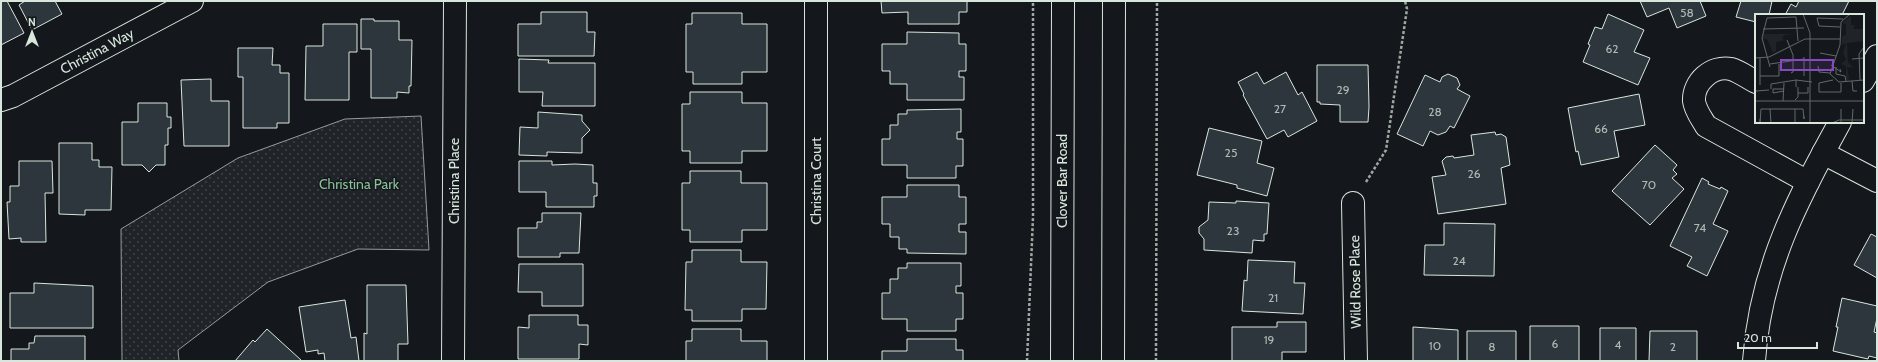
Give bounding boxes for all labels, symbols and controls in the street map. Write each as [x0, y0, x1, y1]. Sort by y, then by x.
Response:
house number: 58 [1680, 5, 1694, 20]
north arrow [12, 12, 52, 52]
inset map [1755, 14, 1864, 123]
text: N [28, 15, 36, 29]
street label: Christina Way [57, 24, 137, 78]
house number: 62 [1605, 41, 1619, 56]
house number: 29 [1336, 82, 1350, 97]
house number: 27 [1274, 101, 1286, 116]
house number: 28 [1428, 104, 1442, 119]
house number: 66 [1594, 121, 1608, 136]
street label: Clover Bar Road [1053, 134, 1071, 228]
street label: Christina Court [807, 137, 825, 225]
street label: Christina Place [445, 138, 463, 224]
house number: 25 [1225, 145, 1237, 160]
house number: 26 [1467, 166, 1481, 181]
park label: Christina Park [319, 175, 400, 193]
house number: 70 [1642, 177, 1656, 192]
house number: 74 [1694, 220, 1706, 235]
house number: 23 [1227, 223, 1239, 238]
street label: Wild Rose Place [1345, 235, 1365, 329]
house number: 24 [1452, 253, 1466, 268]
house number: 21 [1268, 290, 1278, 305]
scale bar [1738, 324, 1817, 350]
text: 20 m [1744, 330, 1772, 345]
house number: 19 [1264, 332, 1275, 347]
house number: 6 [1552, 336, 1559, 351]
house number: 4 [1615, 337, 1622, 352]
house number: 10 [1429, 338, 1441, 353]
house number: 8 [1488, 339, 1496, 354]
house number: 2 [1670, 339, 1676, 354]

